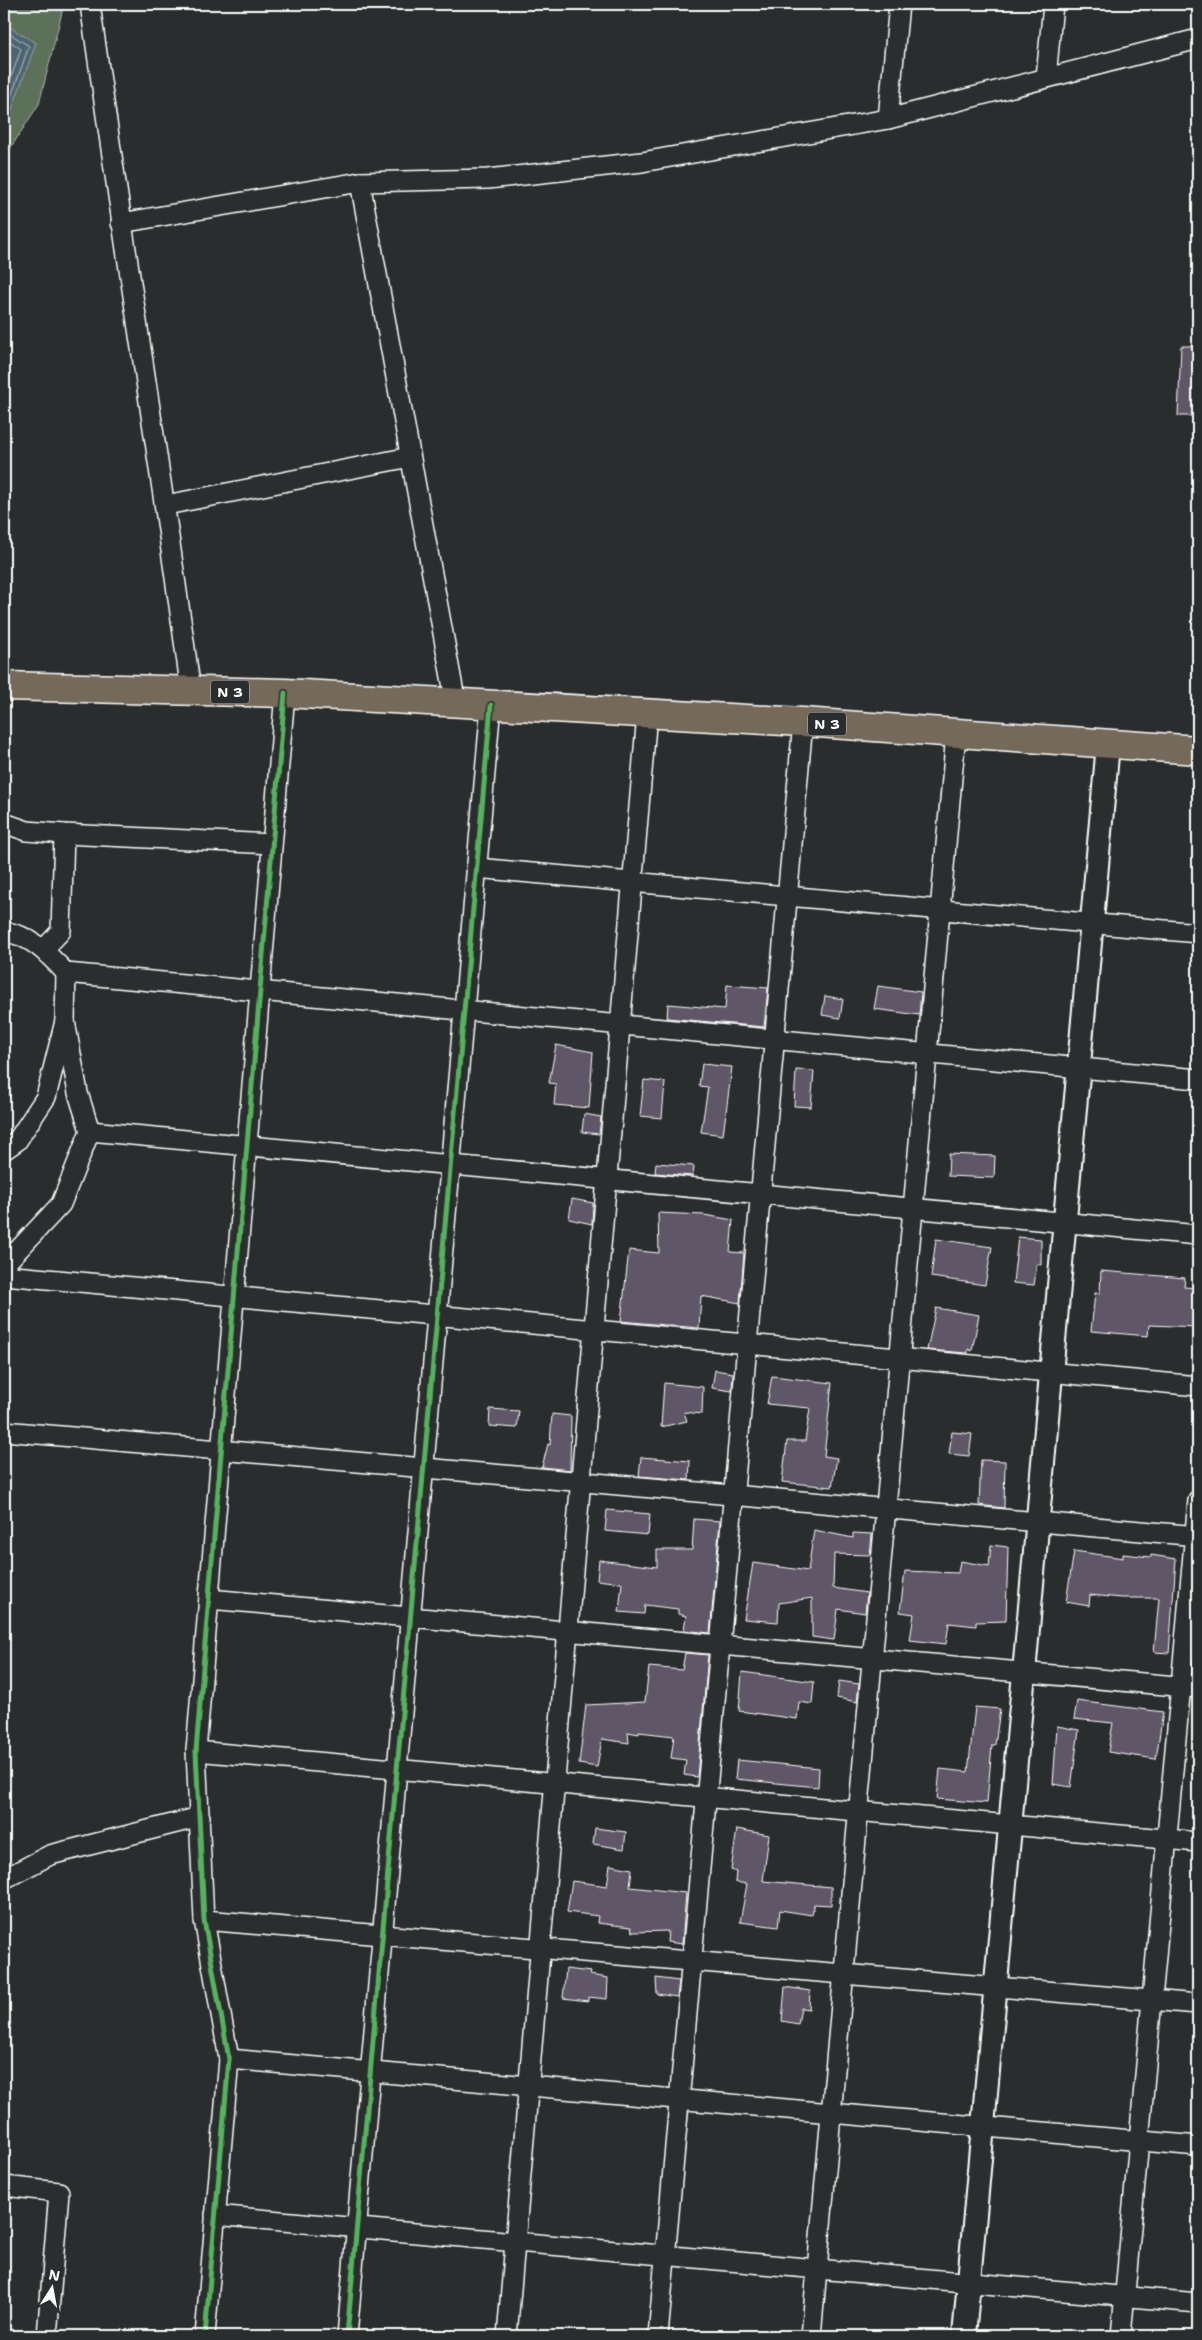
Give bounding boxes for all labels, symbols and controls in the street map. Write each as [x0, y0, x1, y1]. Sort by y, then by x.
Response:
road number: N 3 [211, 680, 249, 704]
road number: N 3 [808, 712, 846, 736]
north arrow [28, 2262, 78, 2312]
text: N [47, 2265, 62, 2285]

